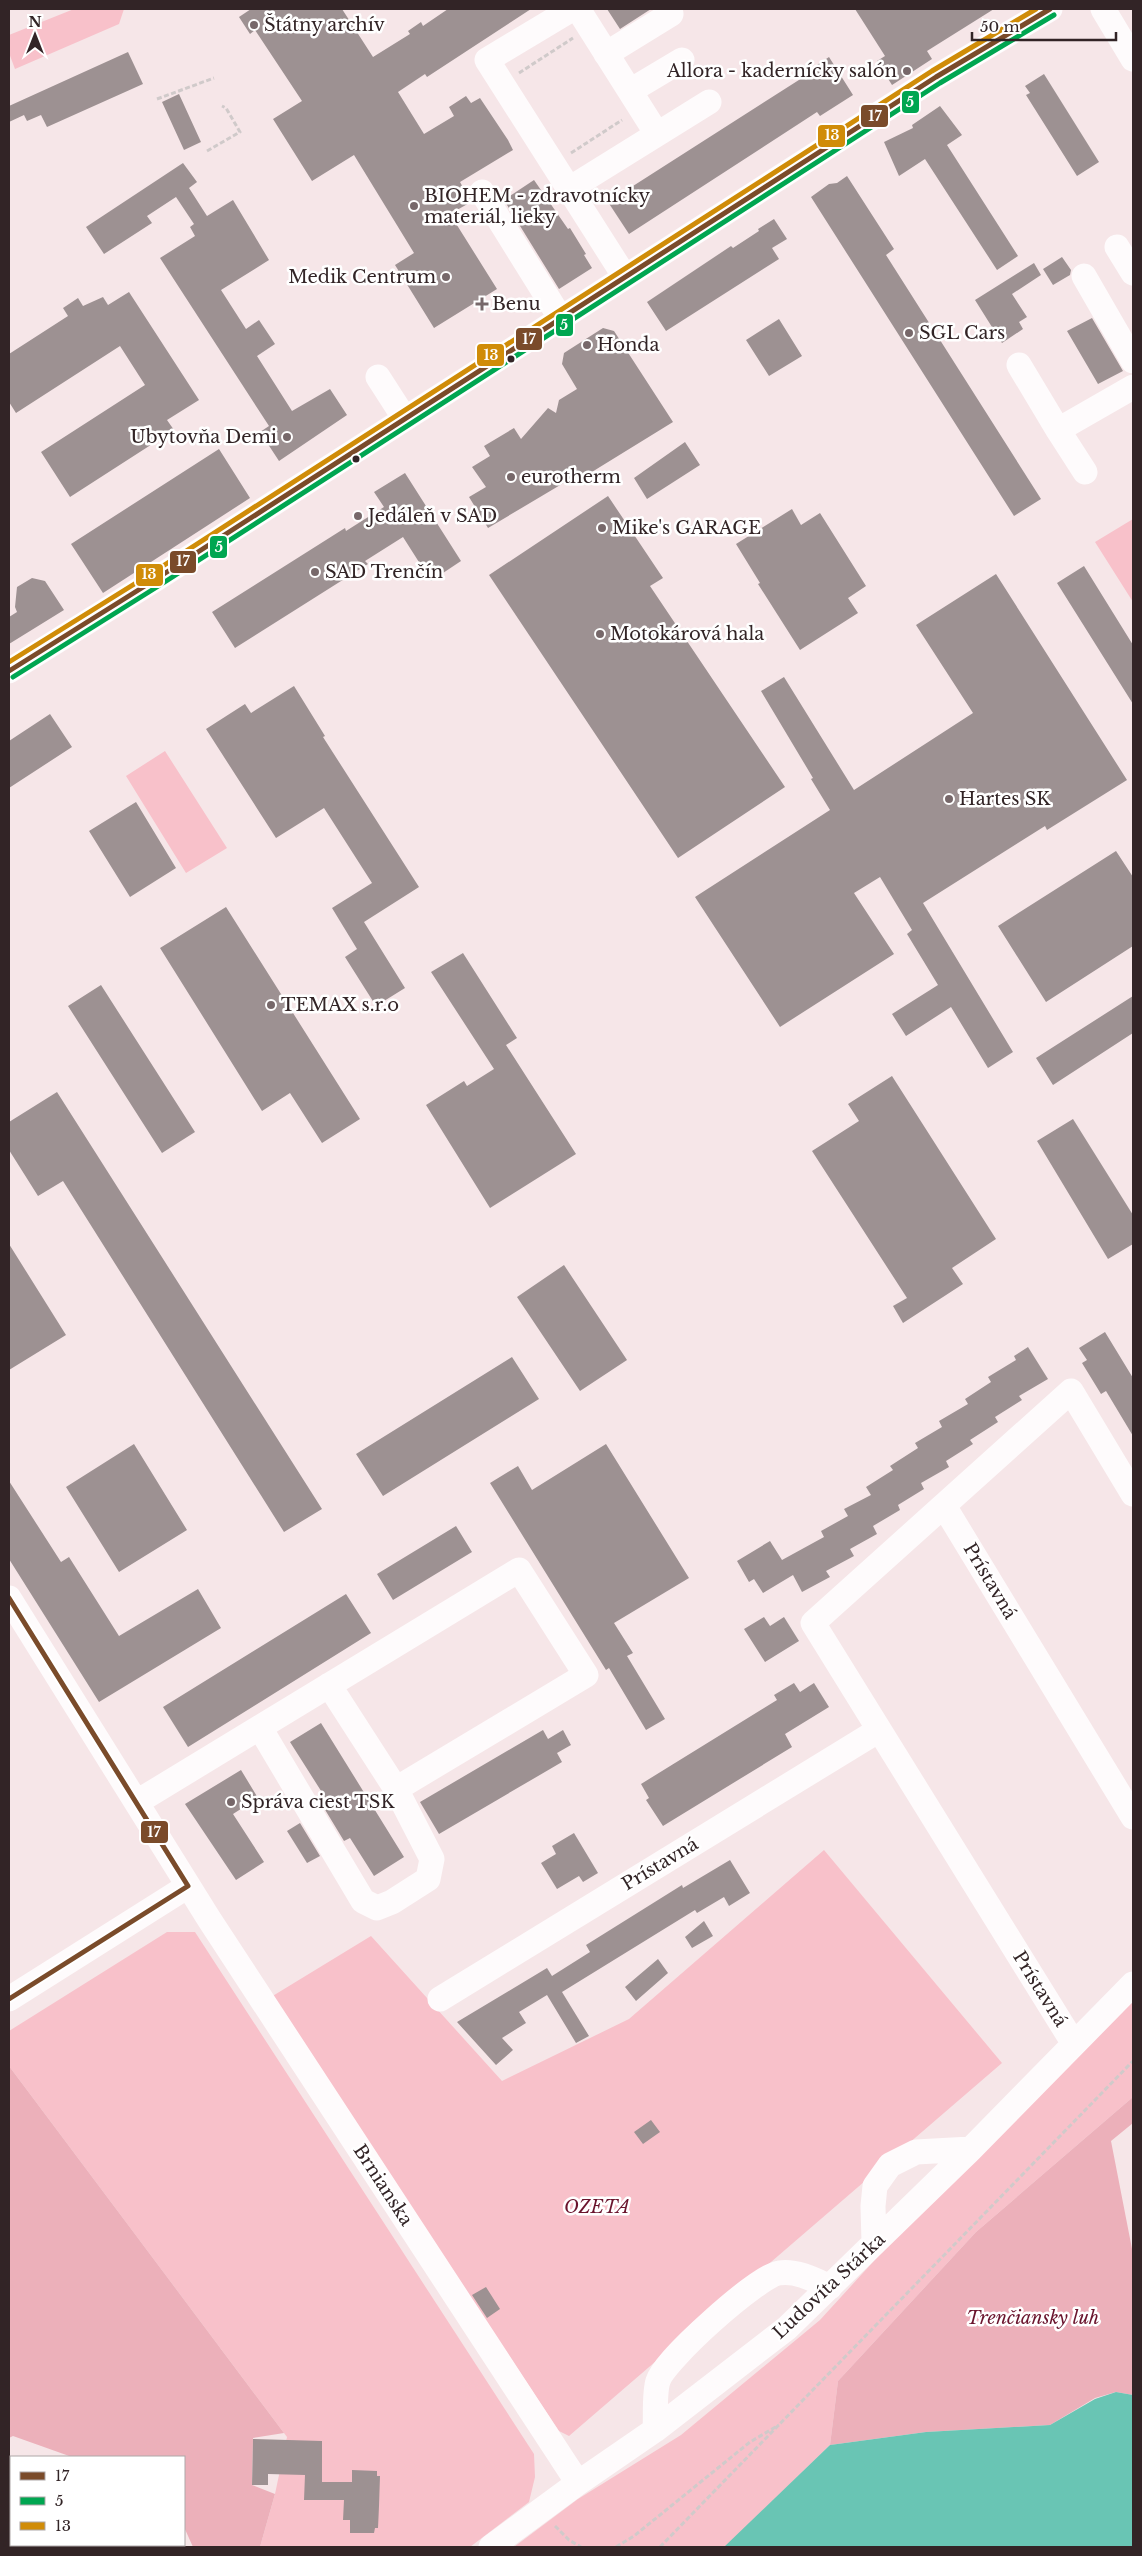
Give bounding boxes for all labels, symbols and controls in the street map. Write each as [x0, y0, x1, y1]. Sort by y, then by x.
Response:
north arrow [10, 10, 60, 60]
scale bar [972, 10, 1116, 42]
text: N [28, 13, 42, 31]
place label: Štátny archív [264, 13, 385, 36]
text: 50 m [980, 17, 1020, 36]
marker: Štátny archív [248, 19, 260, 31]
place label: Allora - kadernícky salón [666, 60, 897, 82]
marker: Allora - kadernícky salón [901, 65, 913, 77]
line badge: 5 [901, 90, 920, 114]
text: 5 [906, 93, 914, 111]
line badge: 17 [860, 104, 889, 128]
text: 17 [868, 107, 882, 125]
line badge: 13 [817, 124, 846, 148]
text: 13 [824, 126, 840, 144]
place label: BIOHEM - zdravotnícky materiál, lieky [424, 185, 651, 228]
marker: BIOHEM - zdravotnícky materiál, lieky [408, 200, 420, 212]
place label: Medik Centrum [288, 266, 436, 288]
marker: Medik Centrum [440, 271, 452, 283]
place label: Benu [492, 293, 541, 315]
marker: Benu [476, 298, 488, 310]
line badge: 5 [555, 313, 574, 337]
text: 5 [560, 316, 568, 334]
place label: SGL Cars [919, 322, 1005, 344]
line badge: 17 [515, 327, 543, 351]
marker: SGL Cars [903, 327, 915, 339]
text: 17 [522, 330, 536, 348]
place label: Honda [597, 334, 659, 356]
marker: Honda [581, 339, 593, 351]
line badge: 13 [476, 343, 505, 367]
text: 13 [483, 346, 499, 364]
unlabelled marker [506, 354, 516, 364]
place label: Ubytovňa Demi [130, 426, 277, 448]
marker: Ubytovňa Demi [281, 431, 293, 443]
unlabelled marker [351, 454, 361, 464]
place label: eurotherm [521, 466, 621, 488]
marker: eurotherm [505, 471, 517, 483]
place label: Jedáleň v SAD [366, 505, 497, 527]
marker: Jedáleň v SAD [352, 510, 364, 522]
place label: Mike's GARAGE [612, 517, 761, 539]
marker: Mike's GARAGE [596, 522, 608, 534]
line badge: 5 [209, 535, 228, 559]
text: 5 [215, 538, 223, 556]
line badge: 17 [169, 550, 197, 574]
text: 17 [176, 552, 190, 570]
place label: SAD Trenčín [325, 561, 443, 583]
line badge: 13 [135, 563, 164, 587]
text: 13 [141, 565, 157, 583]
marker: SAD Trenčín [309, 566, 321, 578]
place label: Motokárová hala [610, 623, 764, 645]
marker: Motokárová hala [594, 628, 606, 640]
place label: Hartes SK [959, 788, 1051, 810]
marker: Hartes SK [943, 793, 955, 805]
place label: TEMAX s.r.o [281, 994, 399, 1016]
marker: TEMAX s.r.o [265, 999, 277, 1011]
street label: Prístavná [959, 1539, 1021, 1623]
place label: Správa ciest TSK [241, 1791, 395, 1813]
marker: Správa ciest TSK [225, 1796, 237, 1808]
line badge: 17 [140, 1820, 169, 1844]
text: 17 [147, 1823, 161, 1841]
street label: Prístavná [618, 1833, 702, 1895]
street label: Prístavná [1008, 1947, 1072, 2031]
street label: Brnianska [349, 2140, 417, 2230]
park label: OZETA [564, 2196, 630, 2218]
street label: Ľudovíta Stárka [768, 2228, 890, 2344]
park label: Trenčiansky luh [967, 2307, 1099, 2329]
legend [10, 2456, 185, 2546]
text: 17 [55, 2466, 70, 2485]
text: 5 [55, 2491, 64, 2510]
text: 13 [55, 2516, 71, 2535]

